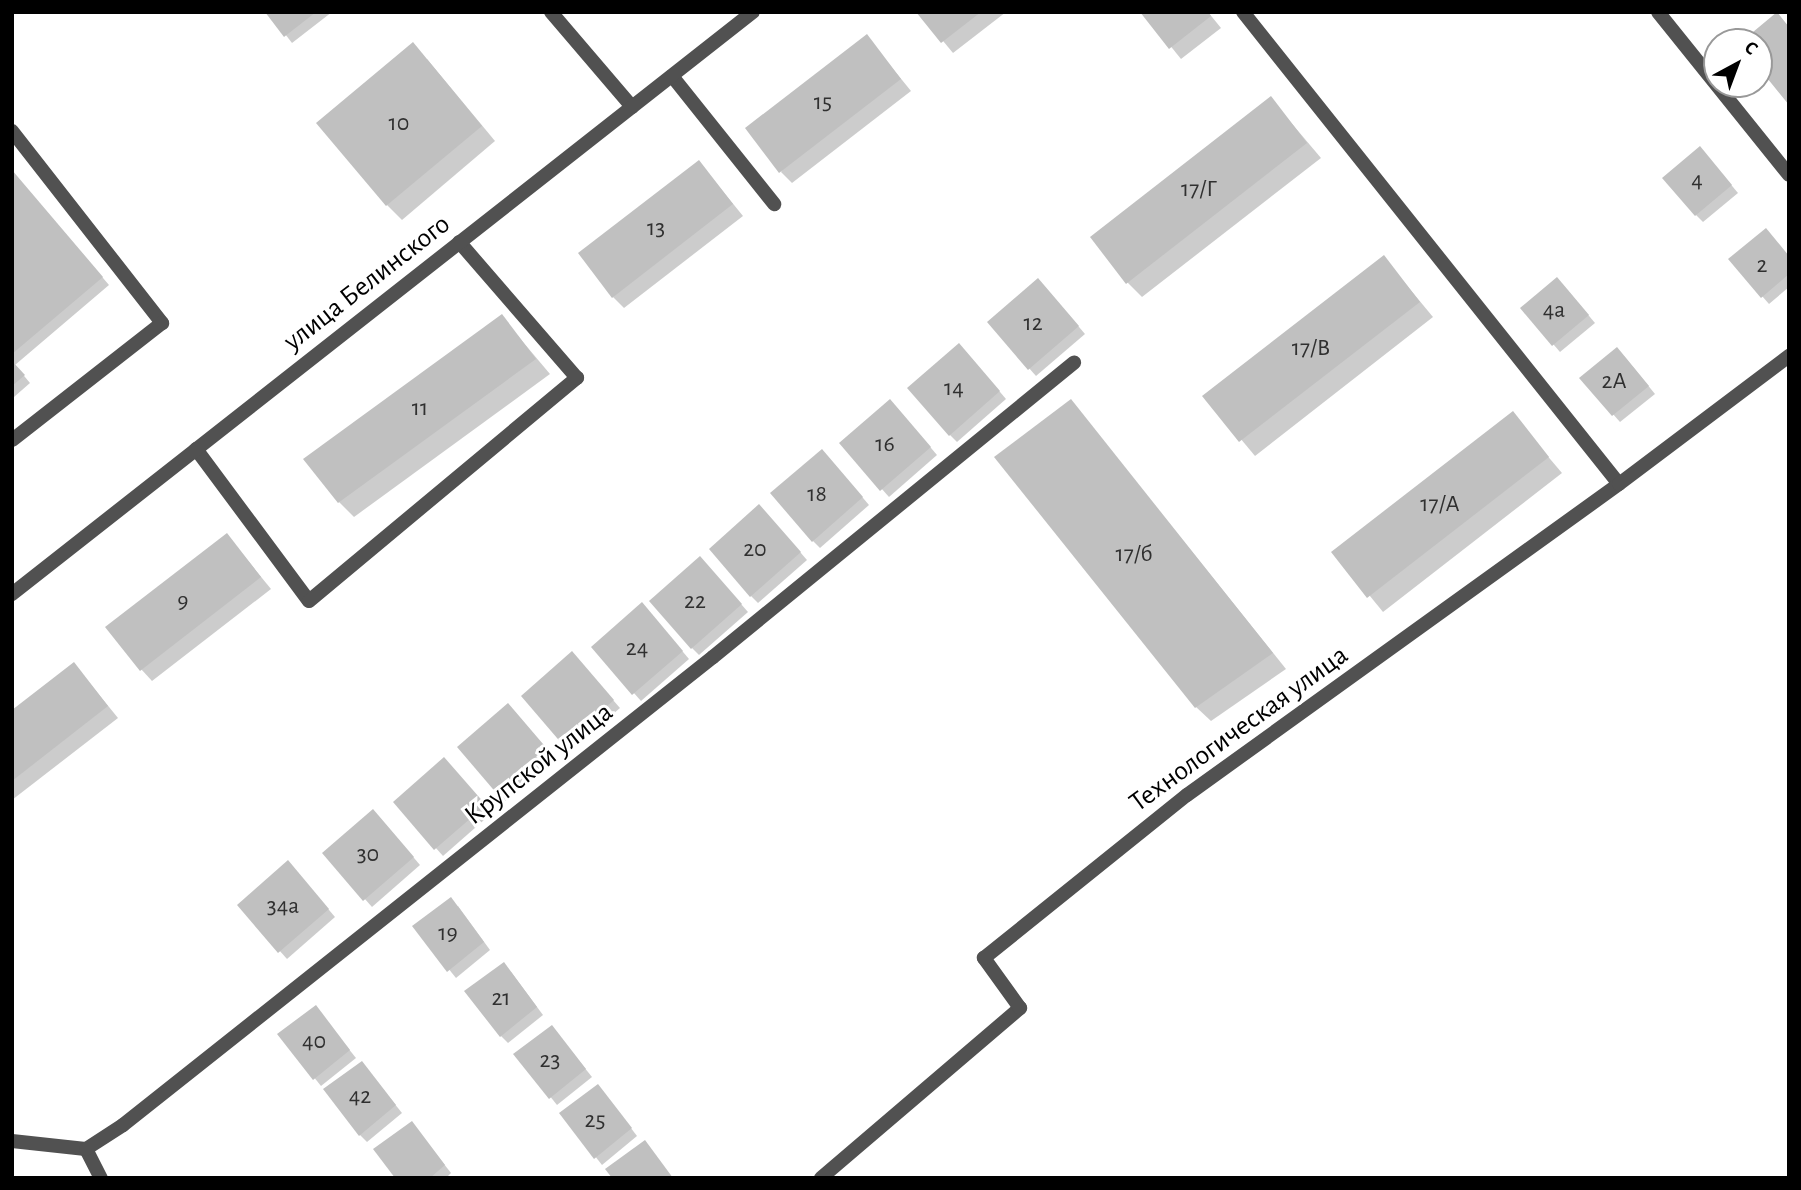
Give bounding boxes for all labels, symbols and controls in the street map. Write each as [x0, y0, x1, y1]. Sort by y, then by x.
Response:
north arrow [1703, 28, 1773, 98]
text: С [1741, 38, 1761, 59]
house number: 15 [814, 89, 832, 117]
house number: 10 [389, 110, 409, 138]
house number: 4 [1691, 167, 1703, 195]
house number: 17/Г [1181, 176, 1217, 204]
street label: улица Белинского [277, 208, 457, 358]
house number: 13 [647, 215, 665, 243]
house number: 2 [1757, 252, 1767, 280]
house number: 4а [1543, 297, 1565, 325]
house number: 12 [1023, 310, 1043, 338]
house number: 17/В [1292, 335, 1330, 363]
house number: 2А [1601, 368, 1627, 396]
house number: 14 [944, 375, 964, 403]
house number: 11 [412, 395, 428, 423]
house number: 16 [875, 431, 895, 459]
house number: 18 [807, 481, 827, 509]
house number: 17/А [1420, 491, 1460, 519]
house number: 20 [743, 536, 767, 564]
house number: 17/б [1115, 541, 1153, 569]
house number: 9 [177, 588, 189, 616]
house number: 22 [684, 588, 706, 616]
house number: 24 [626, 635, 648, 663]
street label: Технологическая улица [1123, 639, 1355, 819]
street label: Крупской улица [458, 696, 620, 832]
house number: 30 [357, 841, 379, 869]
house number: 34а [267, 893, 299, 921]
house number: 19 [438, 920, 458, 948]
house number: 21 [491, 985, 511, 1013]
house number: 40 [302, 1028, 326, 1056]
house number: 23 [540, 1047, 560, 1075]
house number: 42 [349, 1083, 371, 1111]
house number: 25 [585, 1107, 605, 1135]

